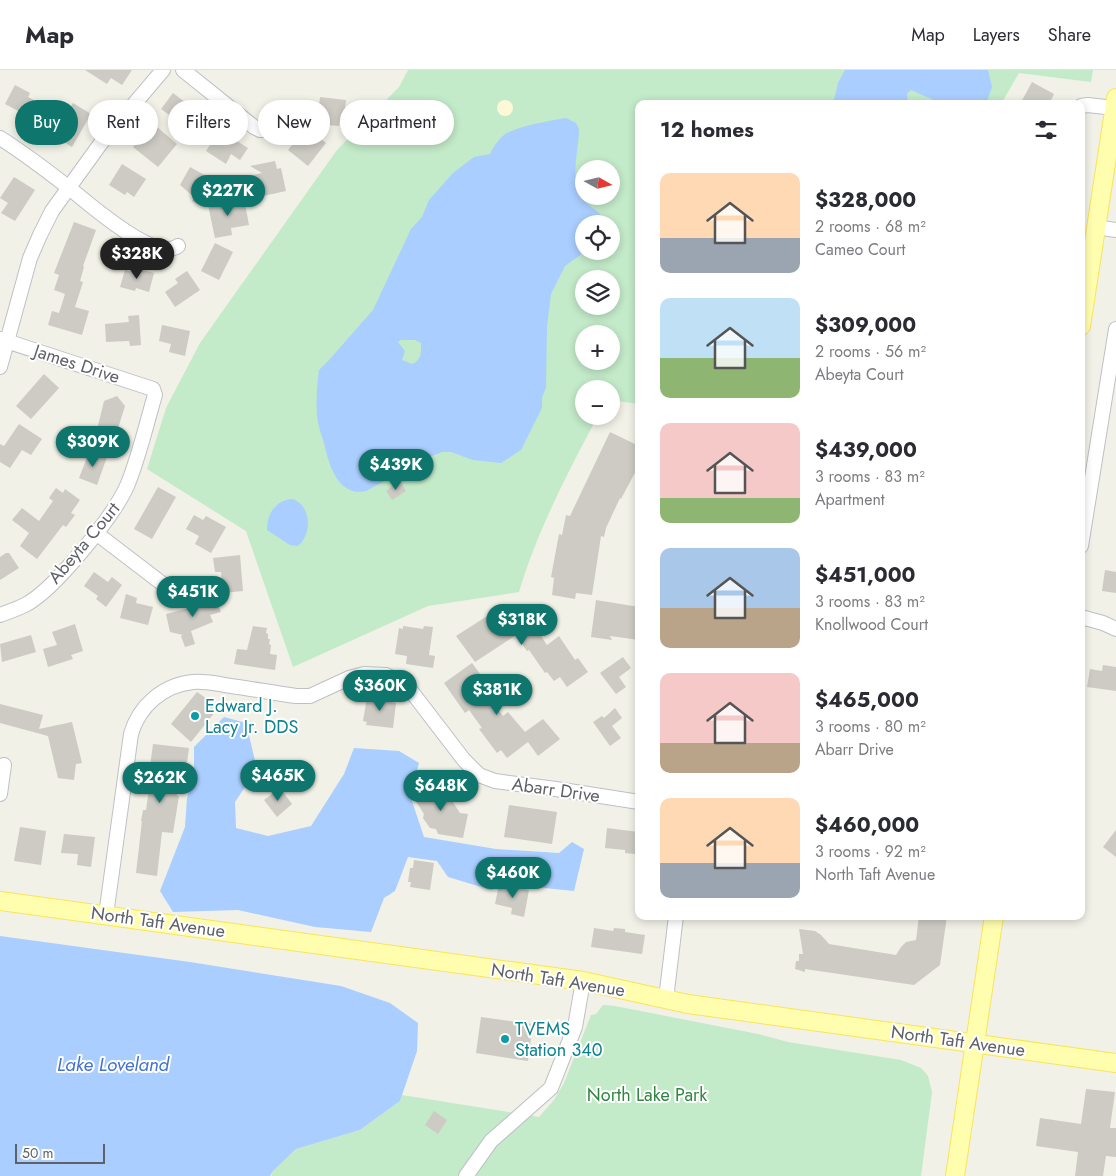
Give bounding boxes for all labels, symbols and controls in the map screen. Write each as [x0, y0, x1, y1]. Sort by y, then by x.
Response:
text: Map [25, 17, 74, 52]
text: Map [911, 22, 945, 48]
text: Layers [973, 22, 1020, 48]
text: Share [1048, 22, 1091, 48]
chip: Buy [15, 100, 78, 145]
chip: Rent [88, 100, 158, 145]
chip: Filters [168, 100, 248, 145]
chip: New [258, 100, 330, 145]
chip: Apartment [340, 100, 454, 145]
text: 12 homes [660, 115, 754, 145]
icon: filters [1032, 116, 1060, 144]
north arrow [575, 160, 620, 205]
map controls [575, 160, 620, 425]
pin: $227K [193, 174, 263, 217]
text: $227K [202, 179, 254, 202]
text: $328,000 [815, 185, 916, 215]
icon: home [700, 193, 760, 253]
button: locate [575, 215, 620, 260]
text: 2 rooms · 68 m² [815, 215, 926, 238]
pin: $328K [102, 238, 172, 280]
text: Cameo Court [815, 238, 905, 261]
text: $328K [111, 242, 163, 265]
button: layers [575, 270, 620, 315]
text: $309,000 [815, 310, 916, 340]
icon: home [700, 318, 760, 378]
button: + [575, 325, 620, 370]
street label: James Drive [29, 337, 123, 390]
text: 2 rooms · 56 m² [815, 340, 926, 363]
text: Abeyta Court [815, 363, 903, 386]
button: − [575, 380, 620, 425]
pin: $309K [58, 426, 128, 468]
text: $309K [67, 430, 119, 453]
text: $439,000 [815, 435, 917, 465]
icon: home [700, 443, 760, 503]
pin: $439K [361, 448, 431, 491]
text: $439K [370, 453, 422, 476]
text: 3 rooms · 83 m² [815, 465, 925, 488]
text: Apartment [815, 488, 885, 511]
street label: Abeyta Court [42, 496, 126, 589]
text: $451,000 [815, 560, 915, 590]
icon: home [700, 568, 760, 628]
pin: $451K [158, 576, 228, 618]
text: $451K [168, 580, 218, 603]
text: 3 rooms · 83 m² [815, 590, 925, 613]
pin: $318K [487, 604, 557, 646]
text: $318K [497, 608, 547, 631]
text: Knollwood Court [815, 613, 928, 636]
pin: $360K [345, 670, 415, 712]
text: $360K [354, 674, 406, 697]
pin: $381K [462, 674, 532, 716]
text: $381K [472, 678, 522, 701]
text: $465,000 [815, 685, 919, 715]
place label: Edward J. Lacy Jr. DDS [205, 693, 298, 740]
icon: home [700, 693, 760, 753]
marker: Edward J. Lacy Jr. DDS [189, 710, 201, 722]
text: 3 rooms · 80 m² [815, 715, 926, 738]
text: Abarr Drive [815, 738, 894, 761]
pin: $465K [243, 760, 313, 802]
pin: $262K [125, 762, 195, 804]
text: $465K [251, 764, 305, 787]
text: $262K [134, 766, 186, 789]
pin: $648K [406, 770, 476, 812]
street label: Abarr Drive [510, 771, 602, 809]
text: $648K [414, 774, 468, 797]
text: $460,000 [815, 810, 919, 840]
icon: home [700, 818, 760, 878]
text: 3 rooms · 92 m² [815, 840, 926, 863]
pin: $460K [478, 856, 548, 899]
text: $460K [486, 861, 540, 884]
text: North Taft Avenue [815, 863, 935, 886]
street label: North Taft Avenue [89, 900, 227, 944]
street label: North Taft Avenue [489, 957, 627, 1003]
place label: TVEMS Station 340 [515, 1016, 603, 1063]
street label: North Taft Avenue [889, 1019, 1027, 1063]
marker: TVEMS Station 340 [499, 1033, 511, 1045]
water label: Lake Loveland [57, 1051, 171, 1078]
park label: North Lake Park [587, 1082, 707, 1108]
scale bar [15, 1141, 105, 1164]
text: 50 m [22, 1143, 53, 1163]

